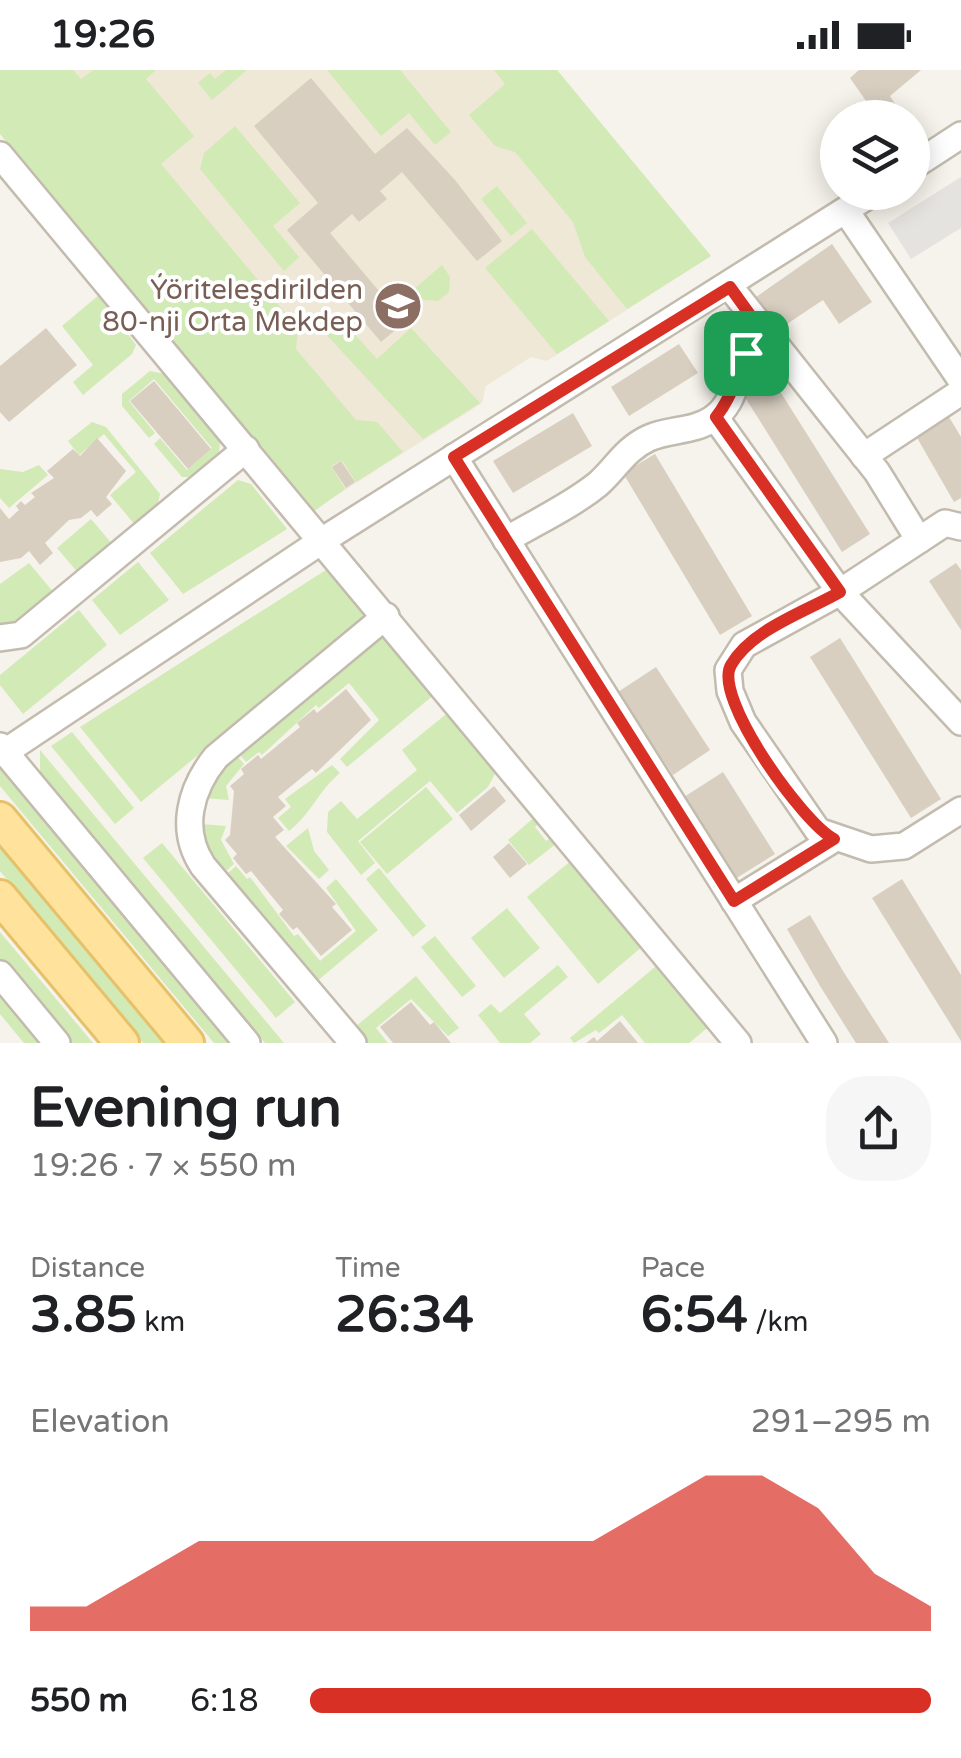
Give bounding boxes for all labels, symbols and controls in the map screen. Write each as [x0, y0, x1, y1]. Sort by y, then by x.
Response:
text: 19:26 [50, 12, 155, 58]
map controls [820, 100, 930, 210]
button: layers [820, 100, 930, 210]
place label: Ýöriteleşdirilden 80-nji Orta Mekdep [102, 273, 363, 339]
school or university icon: Ýöriteleşdirilden 80-nji Orta Mekdep [372, 280, 424, 332]
pin [704, 311, 789, 396]
icon: arrive [719, 326, 774, 381]
text: Evening run [30, 1076, 342, 1142]
button: share [826, 1076, 931, 1181]
text: 19:26 · 7 × 550 m [30, 1147, 296, 1185]
text: Distance [30, 1251, 145, 1285]
text: Time [335, 1251, 401, 1285]
text: Pace [641, 1251, 705, 1285]
text: 3.85 [30, 1285, 137, 1345]
text: 26:34 [335, 1285, 474, 1345]
text: 6:54 [641, 1285, 748, 1345]
text: km [137, 1305, 185, 1339]
text: /km [748, 1305, 809, 1339]
text: Elevation [30, 1403, 170, 1441]
text: 291–295 m [751, 1403, 931, 1441]
text: 550 m [30, 1682, 128, 1720]
text: 6:18 [190, 1682, 259, 1720]

